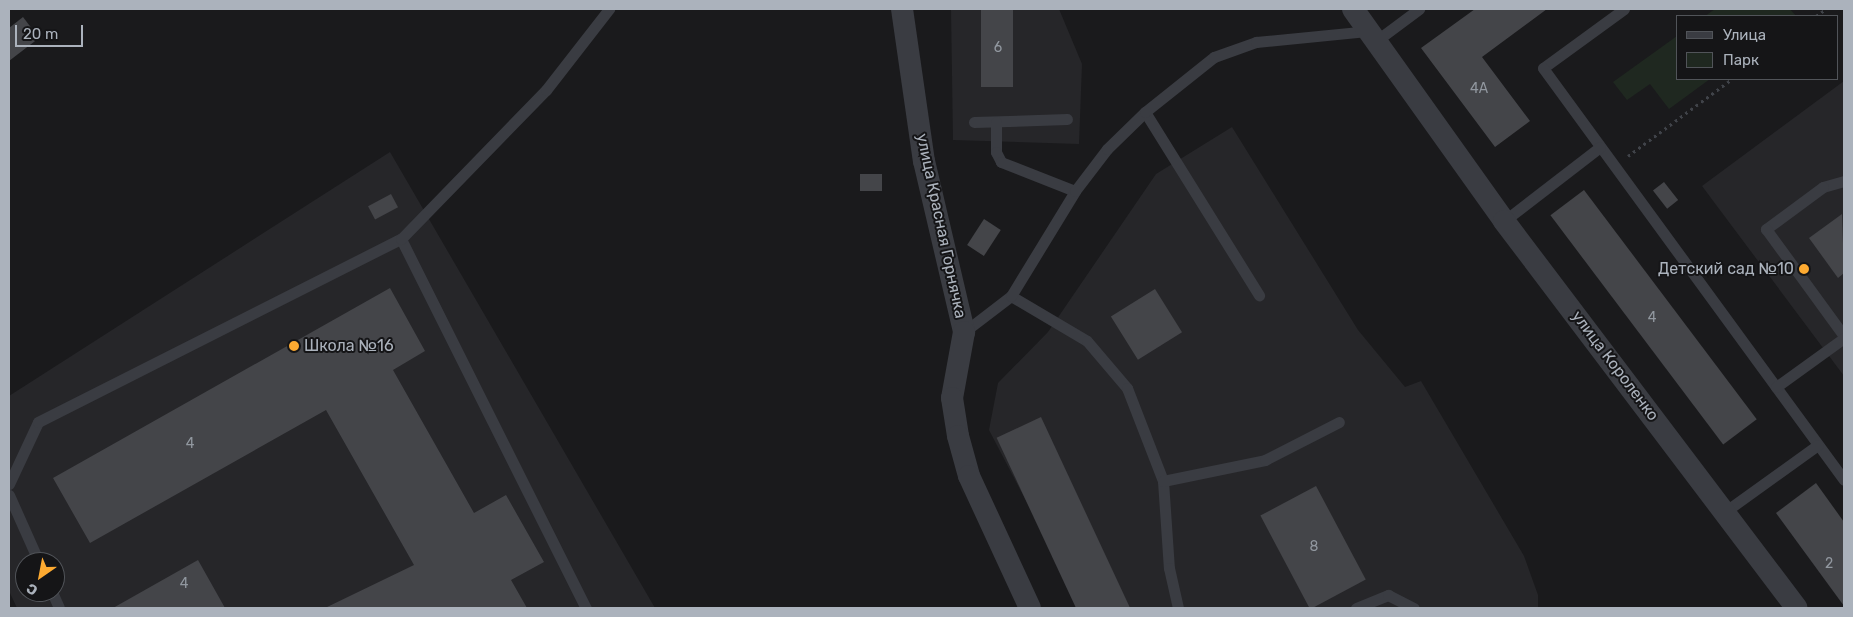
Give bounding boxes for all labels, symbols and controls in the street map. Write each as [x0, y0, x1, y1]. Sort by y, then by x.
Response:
scale bar [18, 15, 85, 47]
legend [1676, 15, 1838, 80]
text: 20 m [23, 25, 58, 43]
text: Улица [1723, 26, 1766, 44]
house number: 6 [994, 40, 1002, 56]
text: Парк [1723, 51, 1759, 69]
house number: 4А [1470, 81, 1488, 97]
street label: улица Красная Горнячка [912, 132, 970, 320]
place label: Детский сад №10 [1658, 259, 1794, 279]
marker: Детский сад №10 [1798, 263, 1810, 275]
street label: улица Короленко [1567, 307, 1663, 425]
house number: 4 [1648, 310, 1656, 326]
place label: Школа №16 [304, 336, 394, 356]
marker: Школа №16 [288, 340, 300, 352]
house number: 4 [186, 436, 194, 452]
house number: 8 [1310, 539, 1318, 555]
north arrow [15, 552, 65, 602]
house number: 2 [1825, 556, 1833, 572]
house number: 4 [180, 576, 188, 592]
text: С [23, 579, 41, 599]

